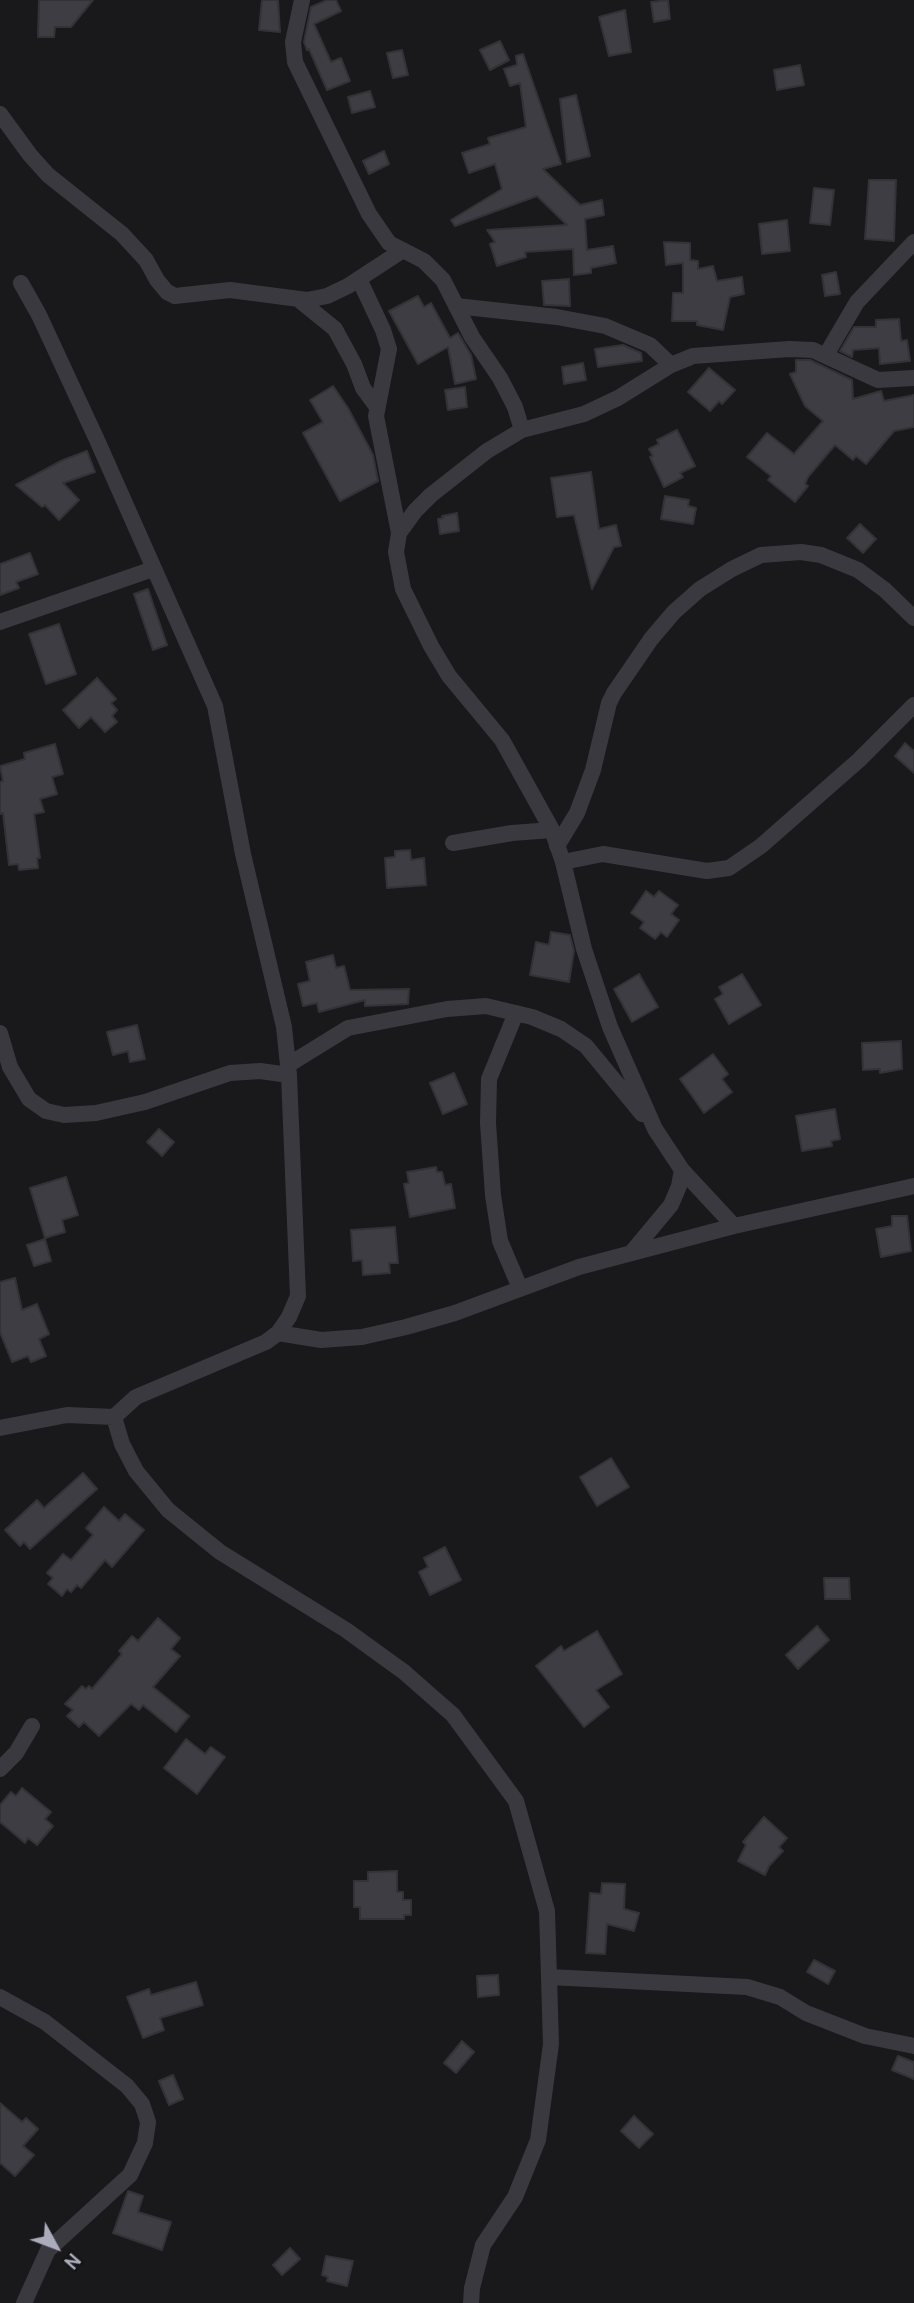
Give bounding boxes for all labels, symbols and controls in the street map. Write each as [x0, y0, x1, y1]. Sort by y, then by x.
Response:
north arrow [21, 2212, 91, 2282]
text: N [59, 2248, 85, 2274]

